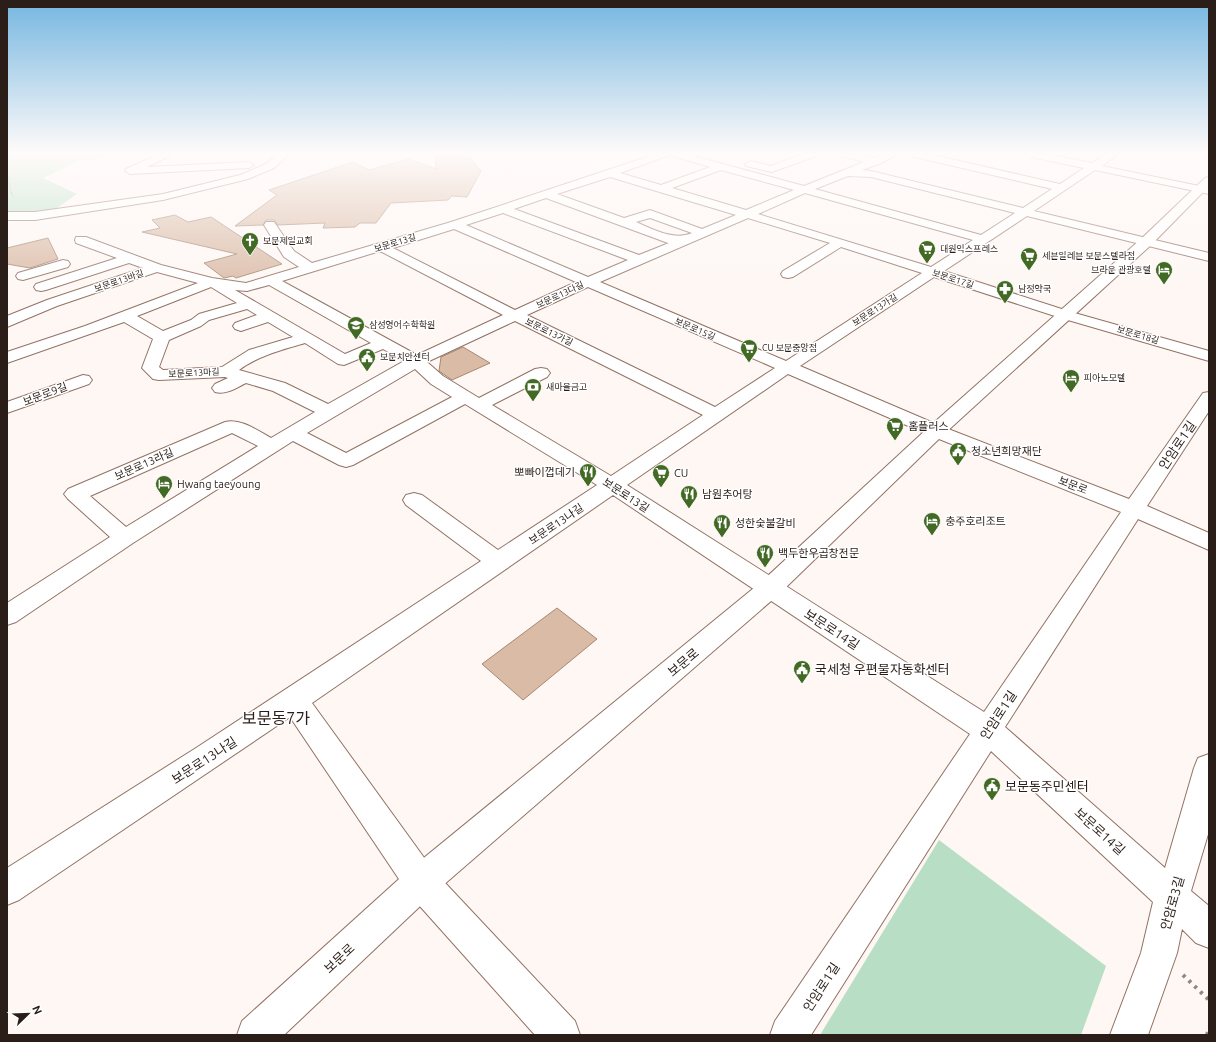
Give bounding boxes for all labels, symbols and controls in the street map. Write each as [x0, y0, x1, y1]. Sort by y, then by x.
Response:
church icon: 보문제일교회 [240, 231, 260, 256]
street label: 보문로13길 [373, 232, 417, 254]
place label: 보문제일교회 [263, 236, 313, 246]
supermarket icon: 대원익스프레스 [917, 239, 937, 264]
place label: 대원익스프레스 [940, 244, 998, 254]
supermarket icon: 세븐일레븐 보문스텔라점 [1019, 246, 1039, 271]
place label: 세븐일레븐 보문스텔라점 [1042, 251, 1135, 261]
hotel icon: 브라운 관광호텔 [1154, 260, 1174, 285]
place label: 브라운 관광호텔 [1091, 265, 1151, 275]
street label: 보문로13바길 [93, 268, 145, 294]
street label: 보문로17길 [931, 268, 975, 290]
pharmacy icon: 남정약국 [995, 279, 1015, 304]
street label: 보문로13다길 [535, 280, 585, 310]
place label: 남정약국 [1018, 284, 1052, 294]
street label: 보문로13가길 [851, 292, 899, 328]
school or university icon: 삼성영어수학학원 [346, 315, 366, 340]
street label: 보문로13가길 [524, 316, 574, 348]
street label: 보문로15길 [673, 316, 717, 342]
place label: 삼성영어수학학원 [369, 319, 435, 330]
street label: 보문로18길 [1116, 324, 1160, 346]
supermarket icon: CU 보문중앙점 [739, 338, 759, 363]
place label: CU 보문중앙점 [762, 343, 817, 353]
public building icon: 보문치안센터 [357, 347, 377, 372]
place label: 보문치안센터 [380, 352, 430, 362]
street label: 보문로13마길 [168, 367, 220, 379]
hotel icon: 피아노모텔 [1061, 368, 1081, 393]
place label: 피아노모텔 [1084, 373, 1125, 383]
bank icon: 새마을금고 [523, 377, 543, 402]
street label: 보문로9길 [21, 380, 69, 408]
place label: 새마을금고 [546, 382, 587, 392]
supermarket icon: 홈플러스 [885, 416, 905, 441]
street label: 안암로1길 [1156, 418, 1198, 472]
place label: 홈플러스 [908, 420, 948, 432]
public building icon: 청소년희망재단 [948, 441, 968, 466]
place label: 청소년희망재단 [971, 445, 1042, 457]
street label: 보문로13라길 [113, 446, 175, 482]
restaurant icon: 뽀빠이껍데기 [578, 462, 598, 487]
supermarket icon: CU [651, 463, 671, 488]
place label: 뽀빠이껍데기 [514, 466, 575, 478]
place label: CU [674, 467, 688, 479]
hotel icon: Hwang taeyoung [154, 474, 174, 499]
street label: 보문로 [1057, 474, 1089, 496]
street label: 보문로13길 [601, 476, 651, 514]
place label: Hwang taeyoung [177, 478, 261, 490]
restaurant icon: 남원추어탕 [679, 484, 699, 509]
place label: 남원추어탕 [702, 488, 753, 500]
street label: 보문로13나길 [527, 501, 585, 547]
hotel icon: 충주호리조트 [922, 511, 942, 536]
restaurant icon: 성한숯불갈비 [712, 513, 732, 538]
place label: 충주호리조트 [945, 515, 1006, 527]
place label: 성한숯불갈비 [735, 517, 796, 529]
restaurant icon: 백두한우곱창전문 [755, 543, 775, 568]
place label: 백두한우곱창전문 [778, 547, 859, 559]
street label: 보문로14길 [802, 606, 862, 652]
street label: 보문로 [665, 645, 701, 679]
public building icon: 국세청 우편물자동화센터 [792, 659, 812, 684]
place label: 국세청 우편물자동화센터 [815, 662, 950, 676]
street label: 안암로1길 [977, 688, 1019, 742]
district label: 보문동7가 [242, 709, 310, 727]
street label: 보문로13나길 [169, 734, 239, 786]
public building icon: 보문동주민센터 [982, 776, 1002, 801]
place label: 보문동주민센터 [1005, 779, 1089, 793]
street label: 보문로14길 [1072, 805, 1128, 857]
street label: 안암로3길 [1158, 875, 1186, 931]
street label: 보문로 [321, 941, 357, 975]
street label: 안암로1길 [800, 960, 842, 1014]
north arrow [8, 994, 48, 1034]
text: N [30, 1004, 44, 1016]

